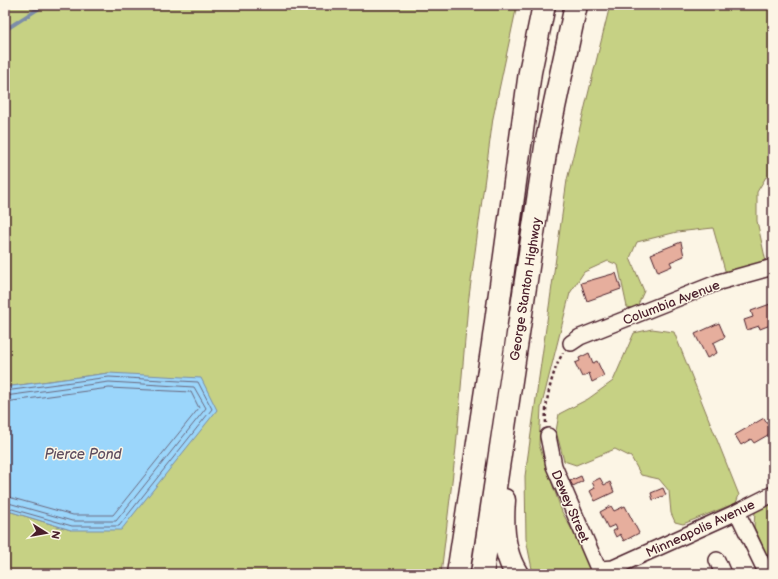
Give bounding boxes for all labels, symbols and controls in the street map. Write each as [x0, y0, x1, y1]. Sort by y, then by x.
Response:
street label: George Stanton Highway [507, 216, 545, 362]
street label: Columbia Avenue [621, 277, 722, 329]
water label: Pierce Pond [44, 446, 123, 463]
street label: Dewey Street [548, 468, 593, 545]
street label: Minneapolis Avenue [643, 497, 758, 561]
north arrow [26, 513, 66, 553]
text: N [48, 530, 62, 540]

